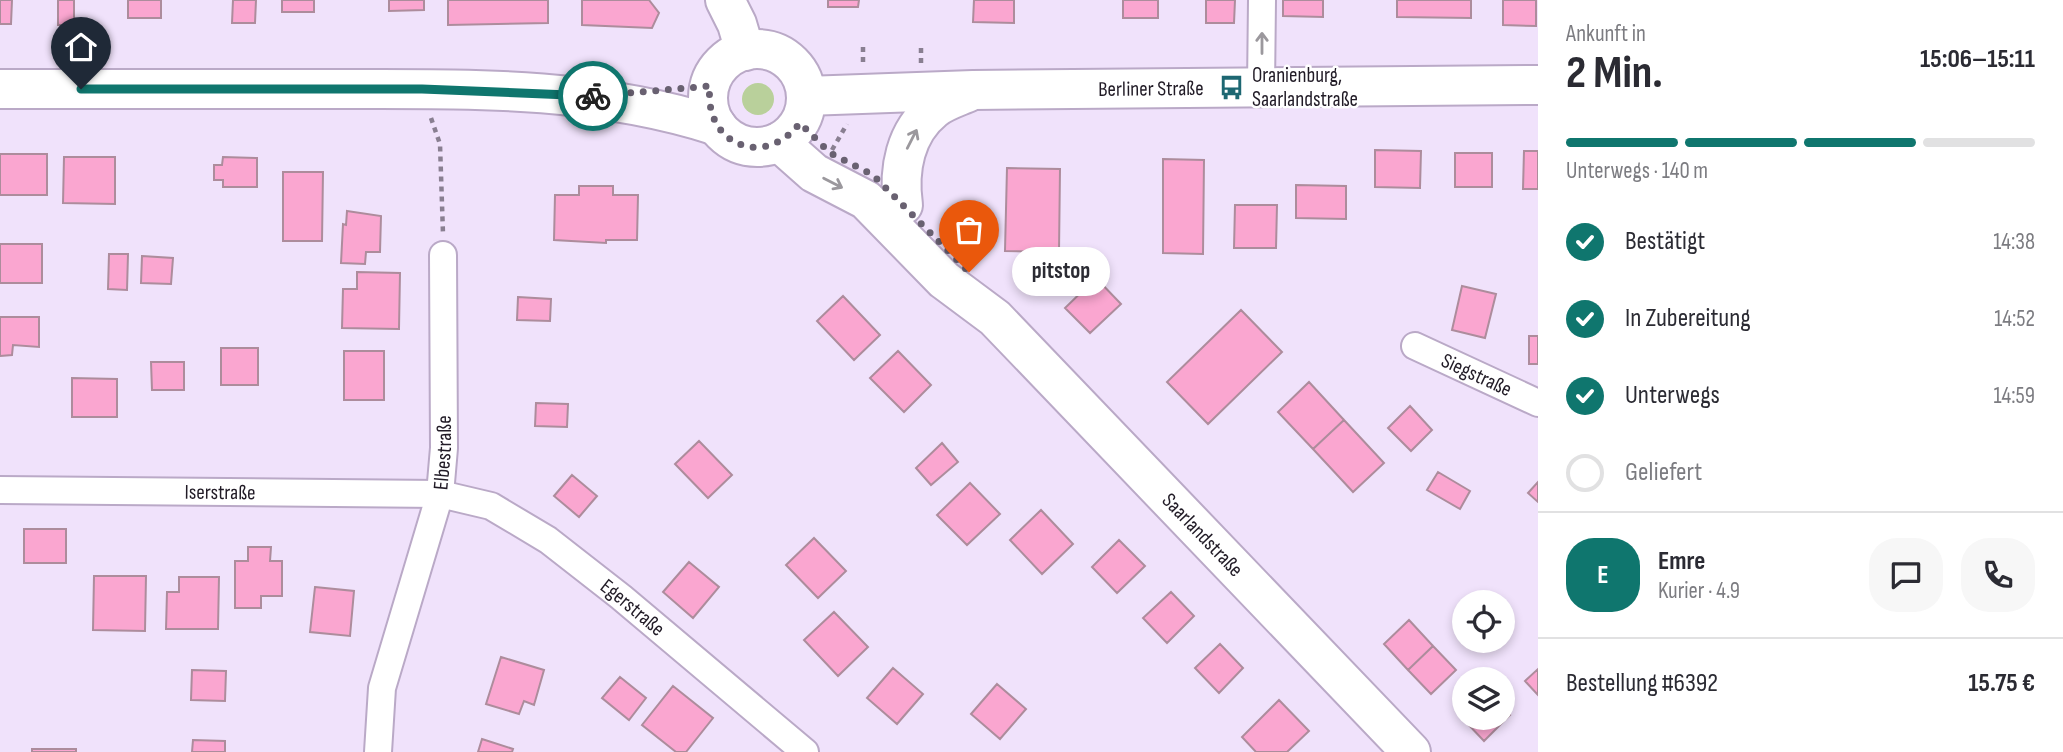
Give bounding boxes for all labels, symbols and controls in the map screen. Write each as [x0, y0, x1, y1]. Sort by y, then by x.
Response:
pin [51, 17, 111, 89]
text: Ankunft in [1566, 20, 1646, 48]
icon: home [62, 28, 100, 66]
one-way arrow [1255, 32, 1268, 55]
text: 15:06–15:11 [1920, 44, 2035, 75]
text: 2 Min. [1566, 46, 1663, 101]
courier [558, 61, 628, 131]
place label: Oranienburg, Saarlandstraße [1252, 63, 1358, 112]
bus stop icon: Oranienburg, Saarlandstraße [1218, 73, 1246, 101]
street label: Berliner Straße [1098, 76, 1204, 102]
icon: bike [574, 77, 612, 115]
one-way arrow [906, 129, 920, 149]
text: Unterwegs · 140 m [1566, 157, 1708, 185]
one-way arrow [822, 177, 843, 190]
pin [939, 200, 999, 272]
icon: bag [950, 211, 988, 249]
icon: check [1566, 223, 1604, 261]
text: Bestätigt [1625, 226, 1705, 257]
text: 14:38 [1993, 228, 2035, 256]
callout: pitstop [1011, 247, 1109, 296]
text: pitstop [1032, 257, 1090, 285]
icon: check [1566, 300, 1604, 338]
text: In Zubereitung [1625, 303, 1751, 334]
text: 14:52 [1994, 305, 2035, 333]
street label: Siegstraße [1437, 348, 1516, 402]
icon: check [1566, 377, 1604, 415]
text: Unterwegs [1625, 380, 1720, 411]
text: 14:59 [1994, 382, 2035, 410]
street label: Elbestraße [428, 415, 457, 491]
text: Geliefert [1625, 457, 1702, 488]
street label: Iserstraße [184, 480, 256, 505]
street label: Saarlandstraße [1157, 488, 1248, 582]
button: chat [1869, 538, 1943, 612]
button: phone [1961, 538, 2035, 612]
text: Emre [1658, 546, 1705, 577]
text: E [1597, 560, 1609, 591]
street label: Egerstraße [595, 574, 670, 642]
text: Kurier · 4.9 [1658, 577, 1740, 605]
map controls [1452, 590, 1515, 730]
button: locate [1452, 590, 1515, 653]
button: layers [1452, 667, 1515, 730]
text: Bestellung #6392 [1566, 668, 1718, 699]
text: 15.75 € [1968, 668, 2035, 699]

